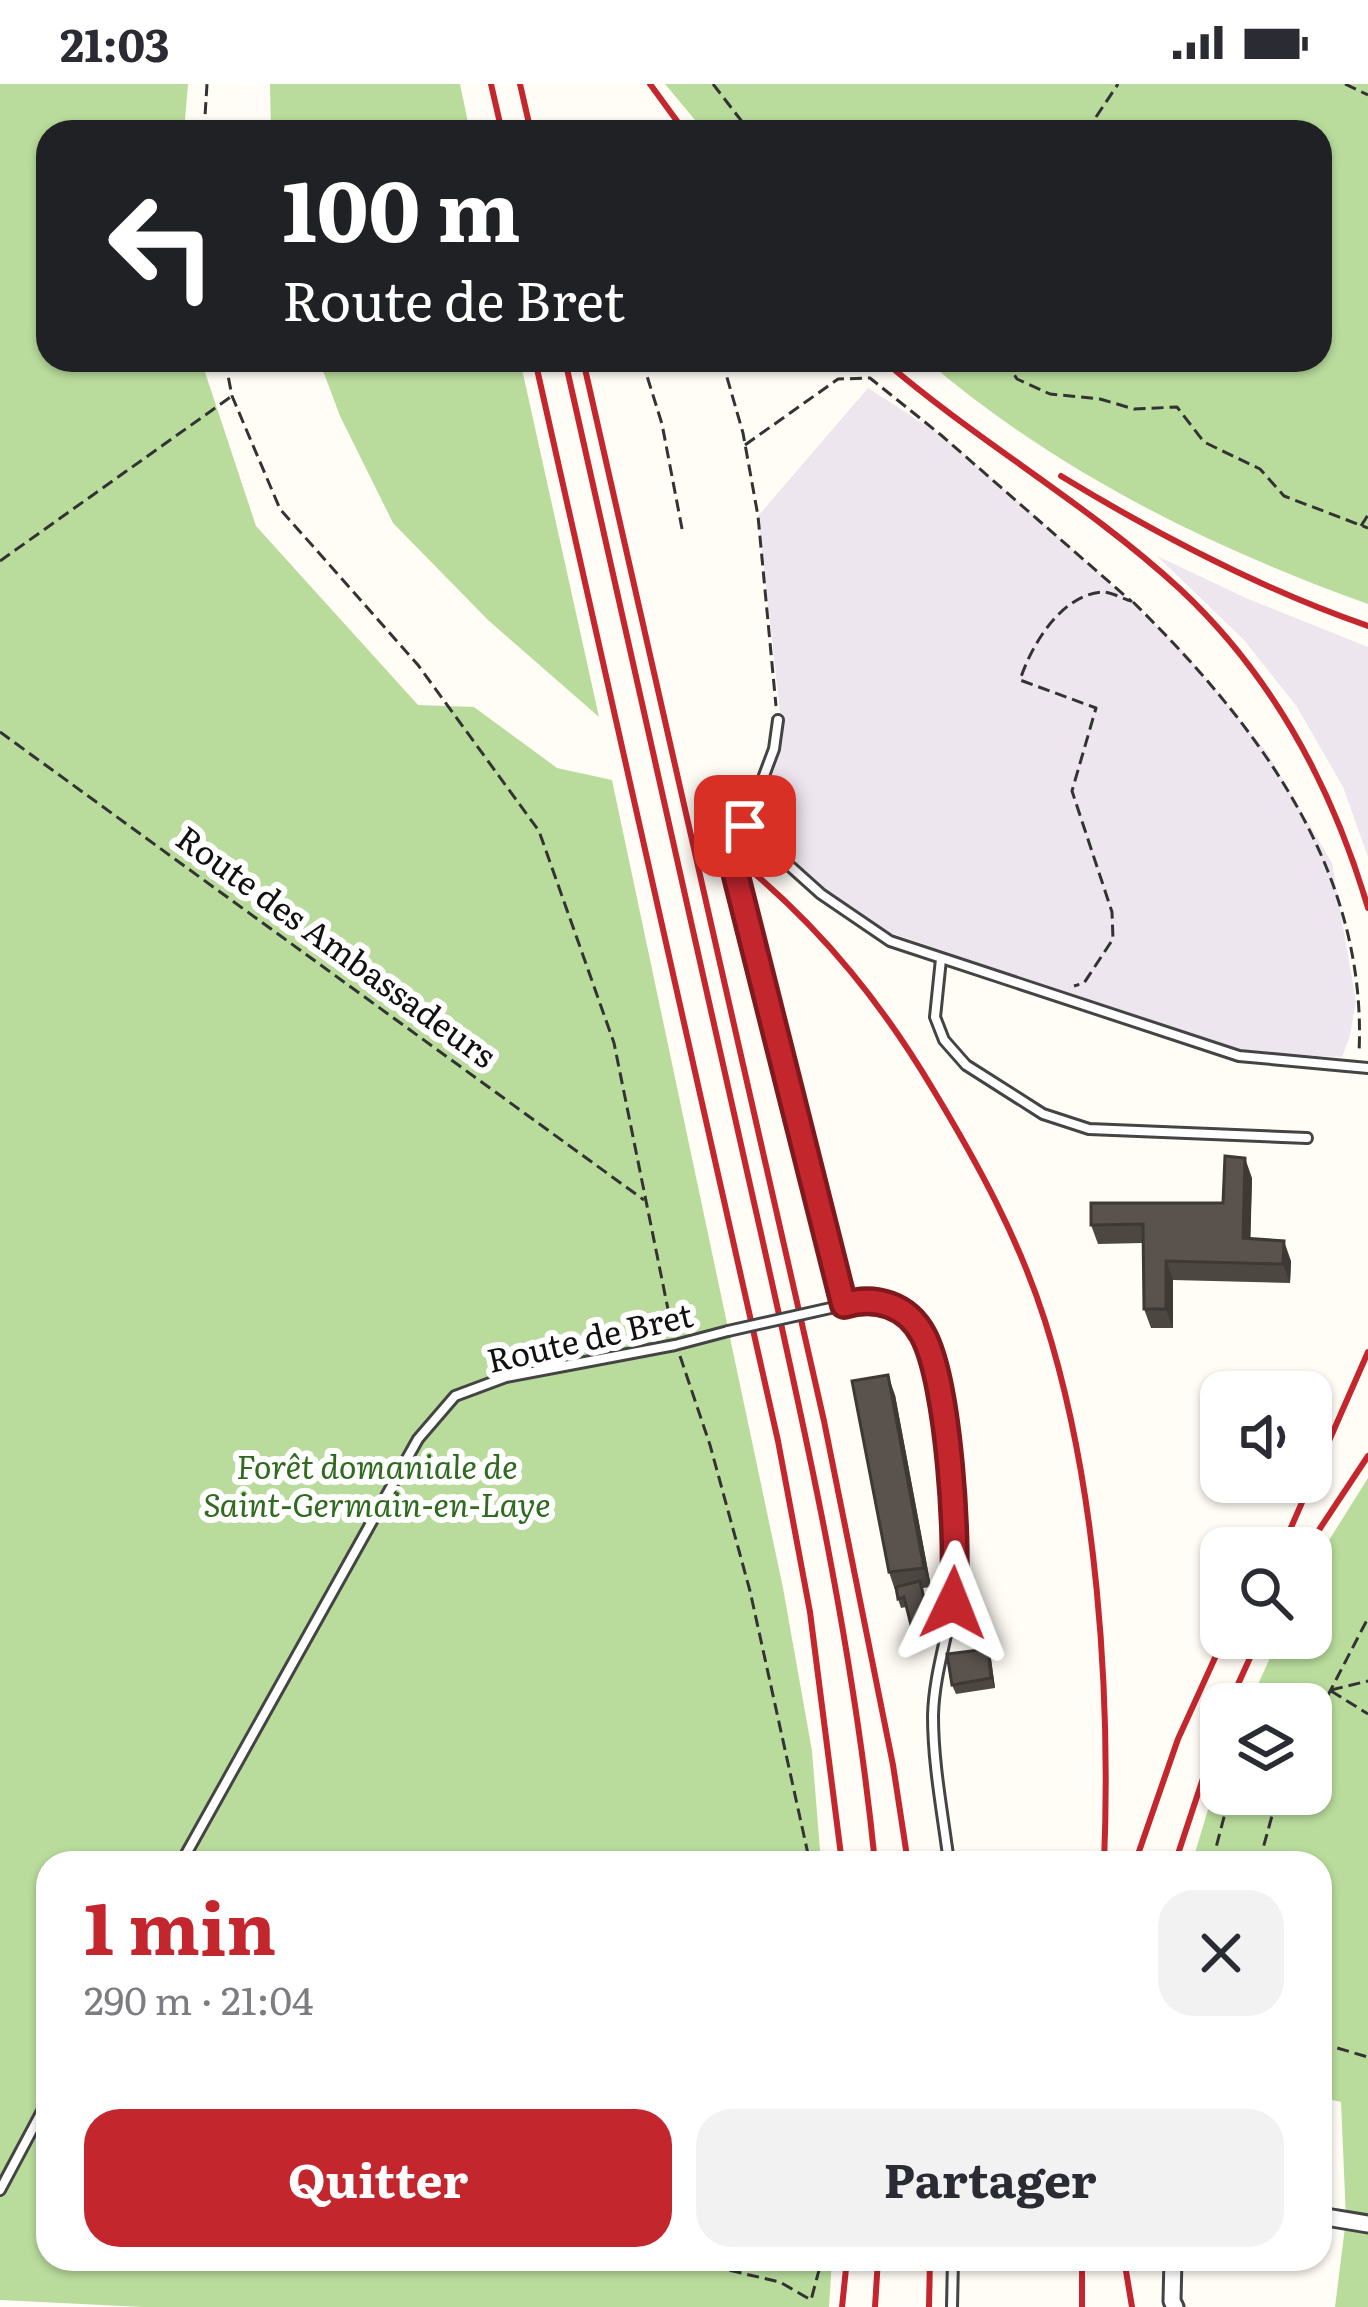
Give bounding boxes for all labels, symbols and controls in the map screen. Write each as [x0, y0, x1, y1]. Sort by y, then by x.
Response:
text: 21:03 [60, 9, 170, 76]
text: 100 m [282, 143, 521, 268]
icon: left [84, 168, 240, 324]
text: Route de Bret [282, 257, 625, 338]
pin [694, 775, 796, 877]
icon: arrive [712, 793, 778, 859]
street label: Route des Ambassadeurs [167, 812, 508, 1078]
street label: Route de Bret [482, 1288, 698, 1383]
map controls [1200, 1371, 1332, 1815]
button: sound [1200, 1371, 1332, 1503]
park label: Forêt domaniale de Saint-Germain-en-Laye [203, 1440, 551, 1527]
button: search [1200, 1527, 1332, 1659]
position arrow [890, 1540, 1016, 1666]
button: layers [1200, 1683, 1332, 1815]
text: 1 min [84, 1870, 276, 1977]
button: close [1158, 1890, 1284, 2016]
text: 290 m · 21:04 [84, 1969, 314, 2027]
button: Quitter [84, 2109, 672, 2247]
button: Partager [696, 2109, 1284, 2247]

